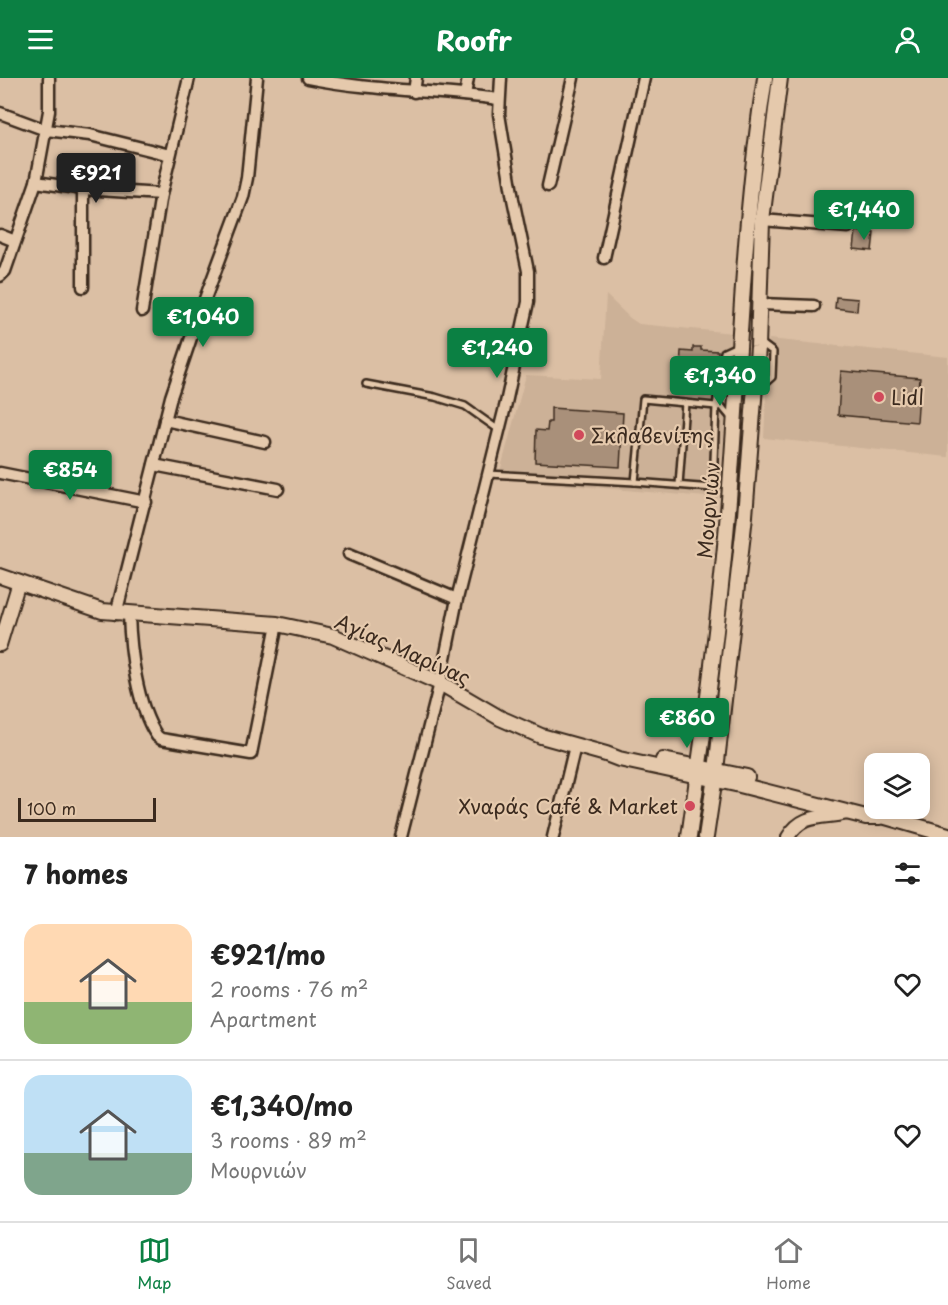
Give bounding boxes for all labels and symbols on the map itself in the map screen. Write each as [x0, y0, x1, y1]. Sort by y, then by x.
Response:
pin: €921 [60, 153, 132, 204]
pin: €1,440 [815, 190, 913, 241]
pin: €1,040 [154, 297, 252, 348]
pin: €1,240 [448, 328, 546, 379]
pin: €1,340 [671, 356, 769, 407]
place label: Lidl [891, 382, 924, 412]
marker: Lidl [872, 390, 886, 404]
place label: Σκλαβενίτης [591, 420, 714, 450]
marker: Σκλαβενίτης [572, 428, 586, 442]
pin: €854 [34, 450, 106, 501]
street label: Μουρνιών [689, 460, 727, 560]
street label: Αγίας Μαρίνας [330, 606, 476, 692]
pin: €860 [651, 698, 723, 749]
place label: Χναράς Café & Market [459, 791, 678, 821]
scale bar [18, 795, 156, 822]
marker: Χναράς Café & Market [683, 799, 697, 813]

